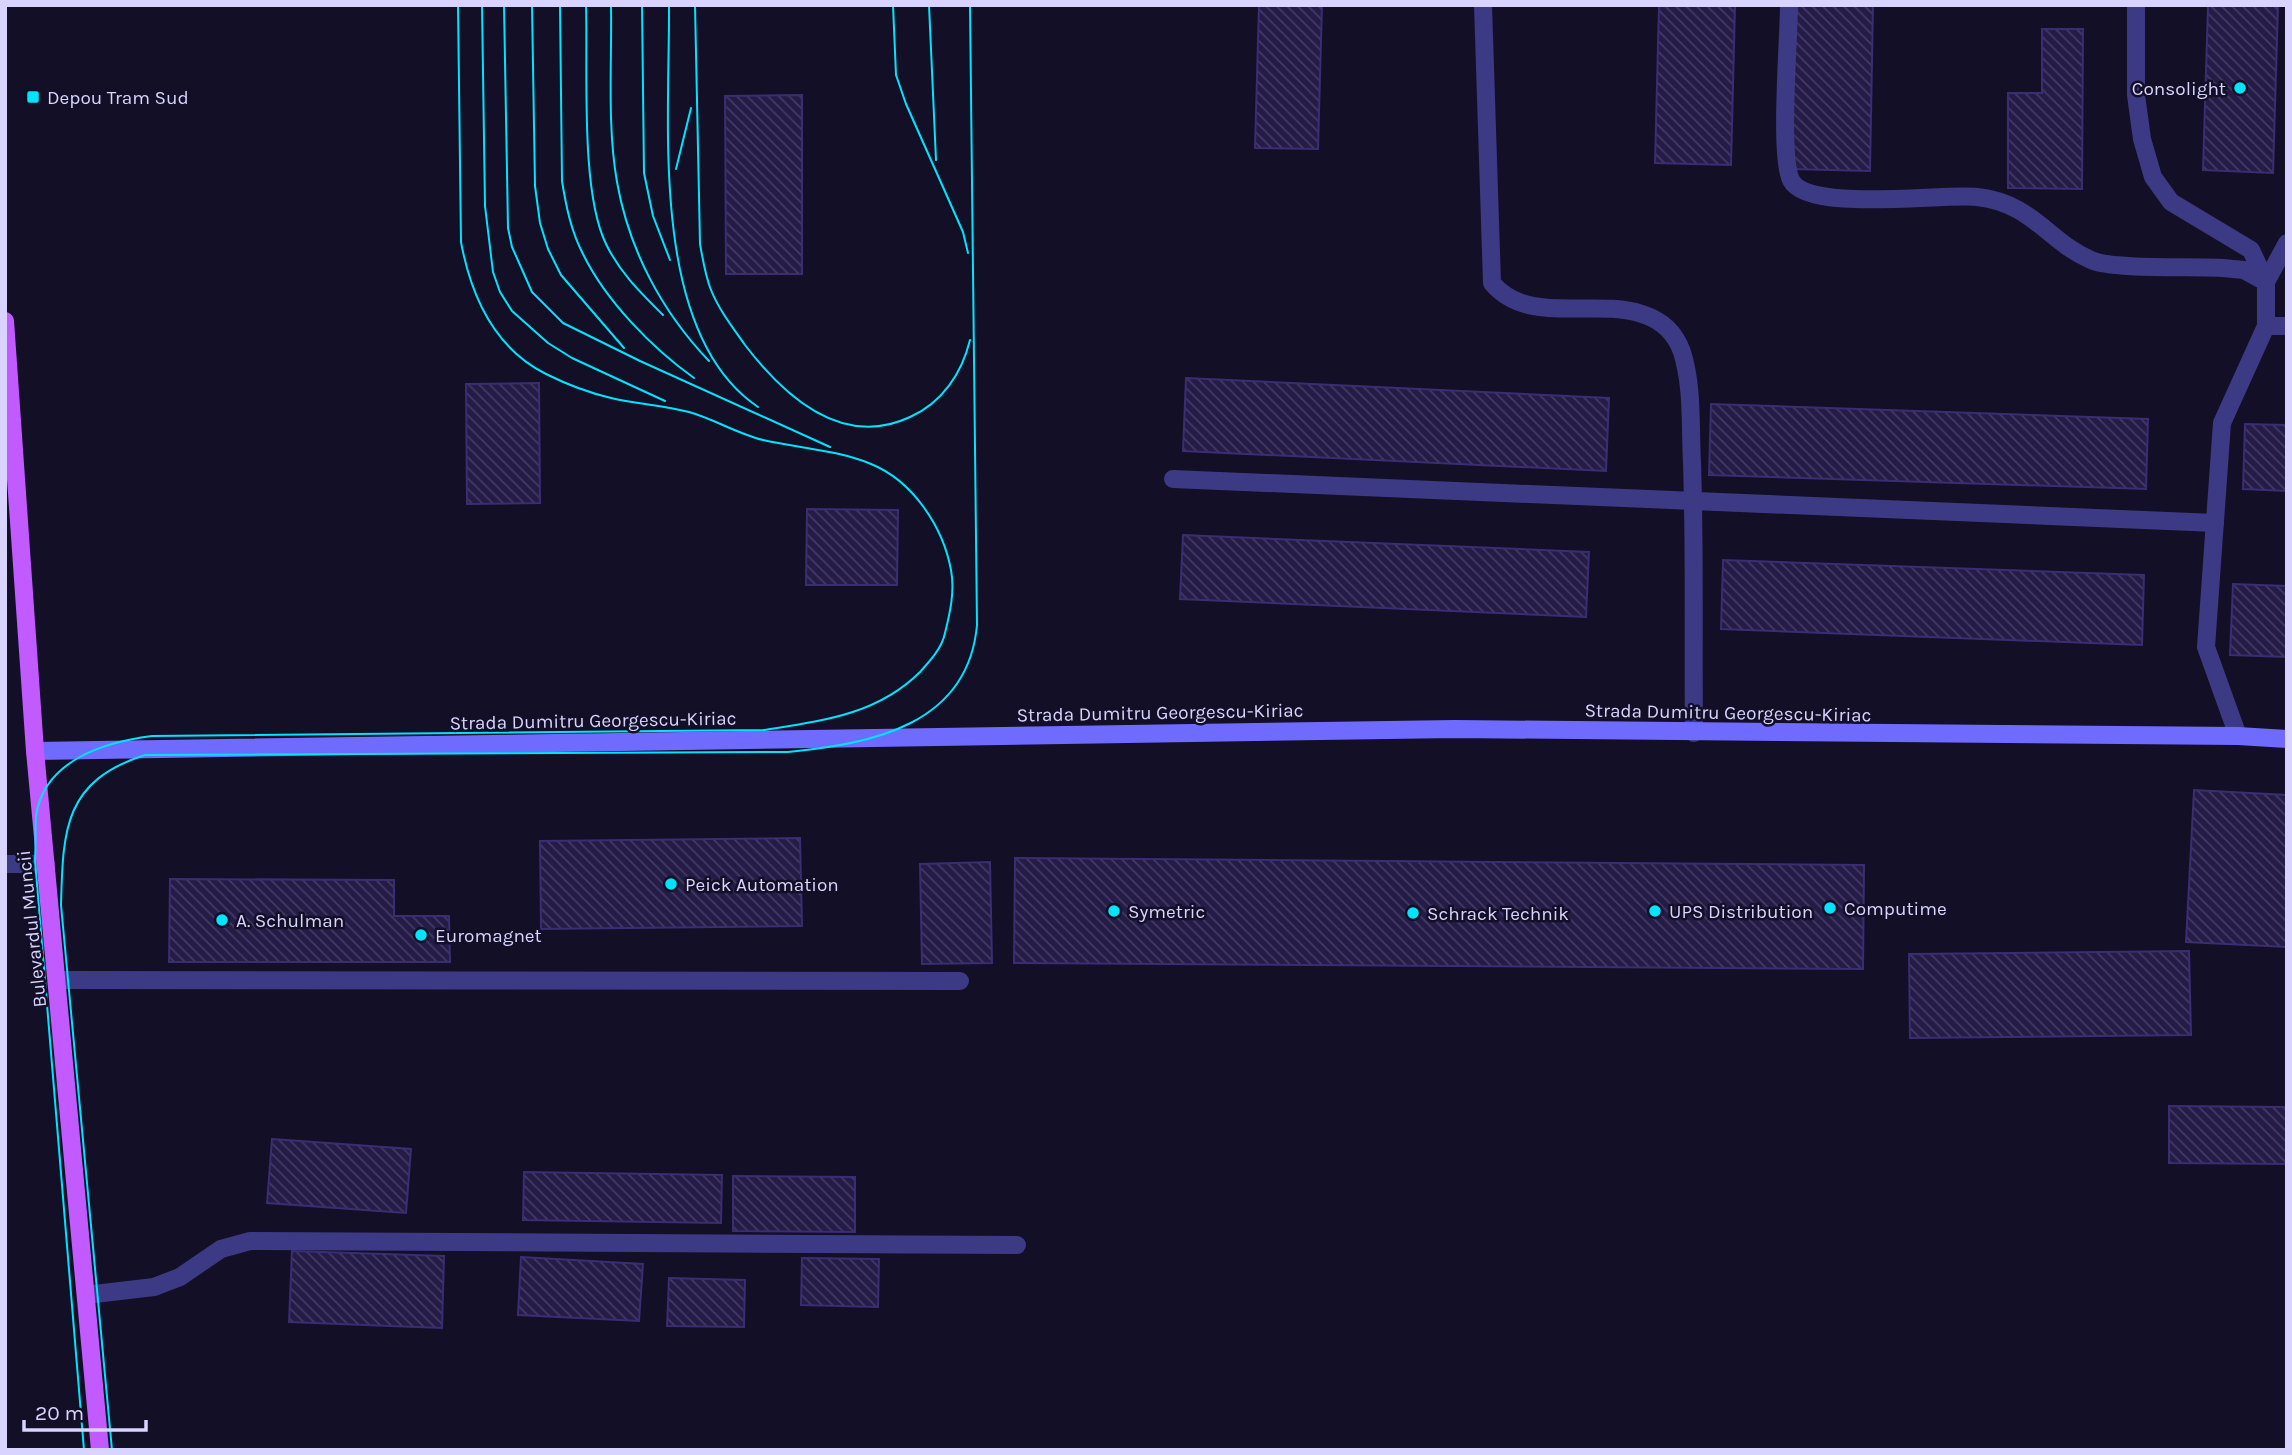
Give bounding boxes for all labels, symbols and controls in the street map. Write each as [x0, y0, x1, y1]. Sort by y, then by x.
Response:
place label: Consolight [2132, 78, 2226, 100]
marker: Consolight [2232, 80, 2248, 96]
place label: Depou Tram Sud [47, 87, 189, 109]
marker: Depou Tram Sud [25, 89, 41, 105]
street label: Strada Dumitru Georgescu-Kiriac [1016, 699, 1304, 727]
street label: Strada Dumitru Georgescu-Kiriac [1584, 699, 1872, 727]
street label: Strada Dumitru Georgescu-Kiriac [449, 707, 737, 735]
street label: Bulevardul Muncii [13, 849, 51, 1009]
place label: Peick Automation [685, 874, 839, 896]
marker: Peick Automation [663, 876, 679, 892]
place label: Computime [1844, 898, 1947, 920]
marker: Computime [1822, 900, 1838, 916]
place label: Symetric [1128, 901, 1205, 923]
place label: UPS Distribution [1669, 901, 1813, 923]
marker: Symetric [1106, 903, 1122, 919]
place label: Schrack Technik [1427, 903, 1569, 925]
marker: UPS Distribution [1647, 903, 1663, 919]
marker: Schrack Technik [1405, 905, 1421, 921]
place label: A. Schulman [236, 910, 344, 932]
marker: A. Schulman [214, 912, 230, 928]
place label: Euromagnet [435, 925, 542, 947]
marker: Euromagnet [413, 927, 429, 943]
scale bar [24, 1388, 147, 1432]
text: 20 m [35, 1401, 84, 1425]

